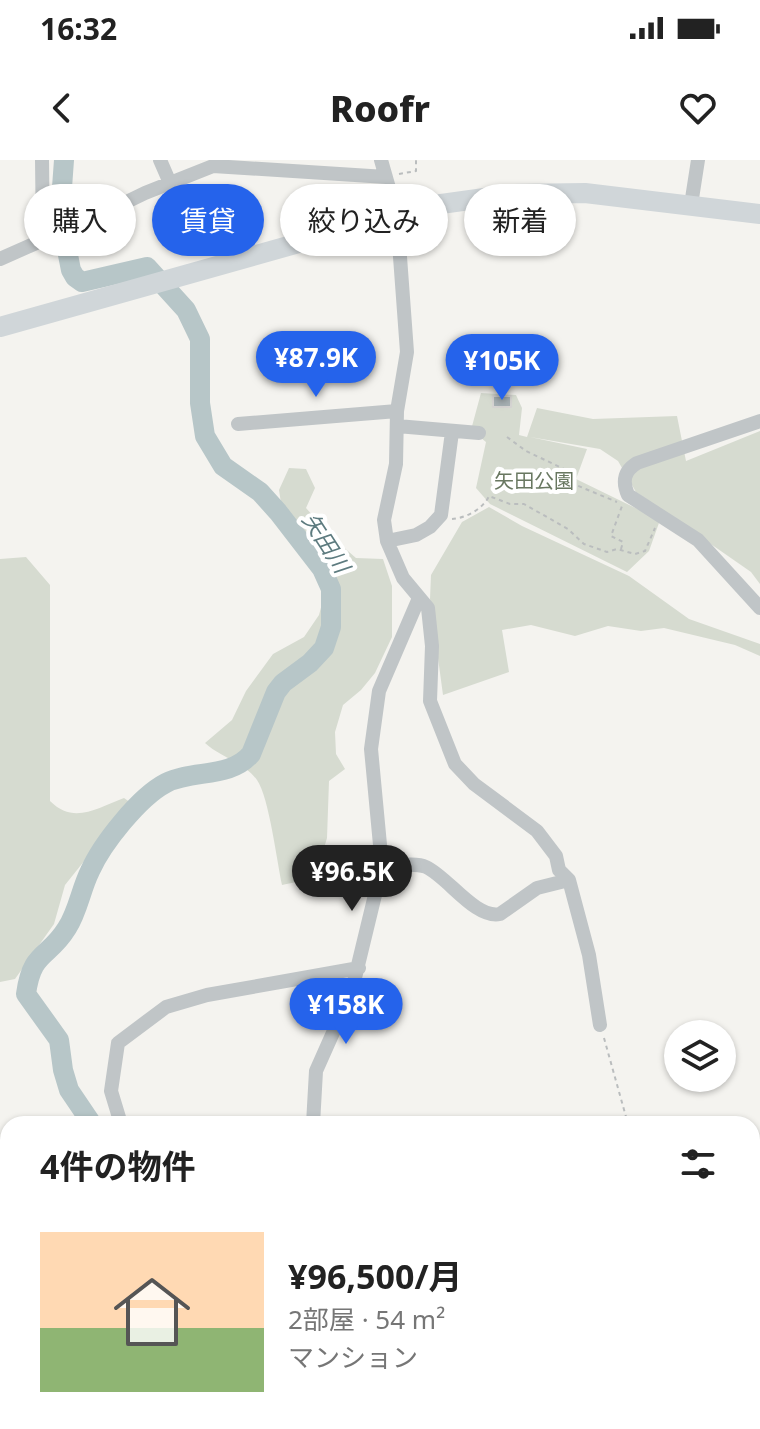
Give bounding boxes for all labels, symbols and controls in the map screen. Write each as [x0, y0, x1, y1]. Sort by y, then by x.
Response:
text: 16:32 [40, 8, 117, 49]
text: Roofr [330, 84, 430, 133]
icon: back [40, 86, 84, 130]
icon: heart [676, 86, 720, 130]
chip: 購入 [24, 184, 136, 256]
chip: 賃貸 [152, 184, 264, 256]
chip: 絞り込み [280, 184, 448, 256]
chip: 新着 [464, 184, 576, 256]
pin: ¥87.9K [251, 331, 381, 399]
pin: ¥105K [446, 334, 558, 402]
text: ¥87.9K [274, 339, 358, 375]
text: ¥105K [464, 342, 540, 378]
park label: 矢田公園 [494, 467, 574, 494]
water label: 矢田川 [296, 506, 359, 580]
pin: ¥96.5K [287, 845, 417, 913]
text: ¥96.5K [310, 853, 394, 889]
pin: ¥158K [290, 978, 402, 1046]
text: ¥158K [308, 986, 384, 1022]
map controls [664, 1020, 736, 1092]
button: layers [664, 1020, 736, 1092]
icon: filters [676, 1142, 720, 1186]
text: 4件の物件 [40, 1143, 195, 1189]
text: ¥96,500/月 [288, 1253, 463, 1299]
icon: home [104, 1264, 200, 1360]
text: 2部屋 · 54 m² [288, 1301, 445, 1337]
text: マンション [288, 1339, 418, 1375]

